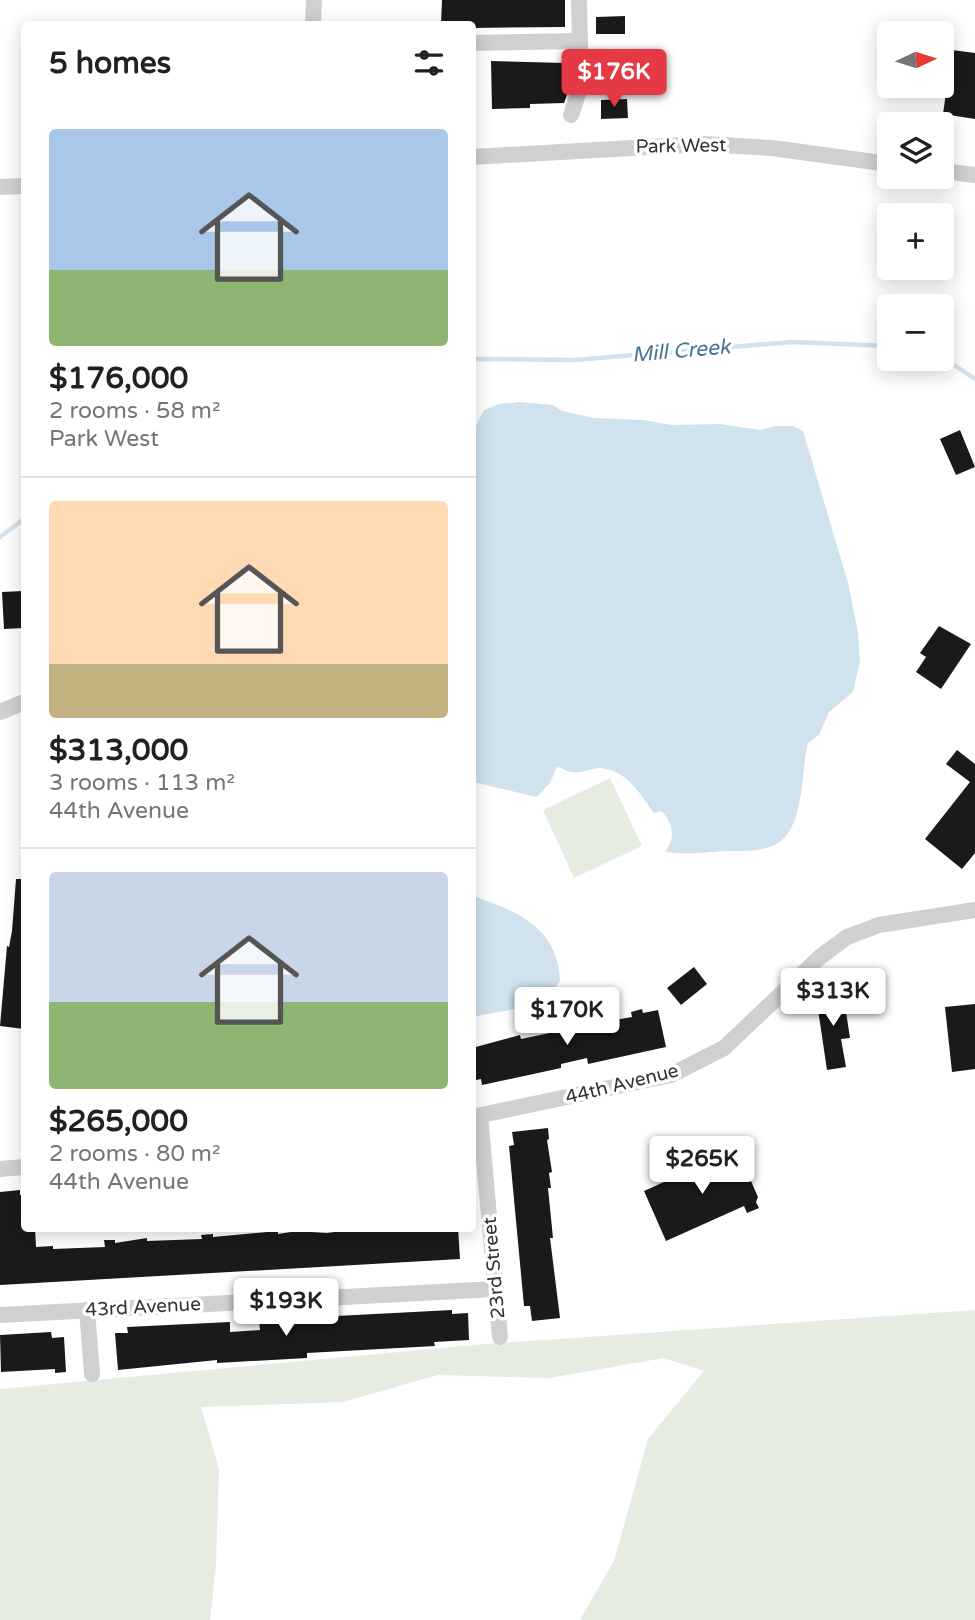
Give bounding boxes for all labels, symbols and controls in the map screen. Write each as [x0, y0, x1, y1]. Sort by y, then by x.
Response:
north arrow [877, 21, 954, 98]
map controls [877, 21, 954, 371]
icon: filters [410, 44, 448, 82]
text: 5 homes [49, 45, 171, 82]
pin: $176K [565, 50, 663, 109]
text: $176K [578, 58, 650, 86]
button: layers [877, 112, 954, 189]
street label: Park West [635, 134, 727, 158]
icon: home [186, 174, 312, 300]
button: + [877, 203, 954, 280]
button: − [877, 294, 954, 371]
water label: Mill Creek [631, 334, 733, 368]
text: $176,000 [49, 360, 188, 397]
text: 2 rooms · 58 m² [49, 397, 220, 425]
text: Park West [49, 425, 159, 453]
icon: home [186, 546, 312, 672]
text: $313,000 [49, 732, 188, 769]
text: 3 rooms · 113 m² [49, 769, 235, 797]
text: 44th Avenue [49, 797, 189, 825]
icon: home [186, 917, 312, 1043]
pin: $313K [784, 968, 882, 1028]
text: $313K [797, 977, 869, 1005]
pin: $170K [518, 988, 616, 1047]
text: $170K [531, 996, 603, 1024]
street label: 44th Avenue [563, 1059, 681, 1109]
text: $265,000 [49, 1103, 188, 1140]
pin: $265K [653, 1136, 751, 1196]
text: 2 rooms · 80 m² [49, 1140, 220, 1168]
text: $265K [666, 1145, 738, 1173]
text: 44th Avenue [49, 1168, 189, 1196]
street label: 23rd Street [479, 1216, 509, 1320]
pin: $193K [237, 1278, 335, 1338]
text: $193K [250, 1287, 322, 1315]
street label: 43rd Avenue [85, 1293, 201, 1321]

